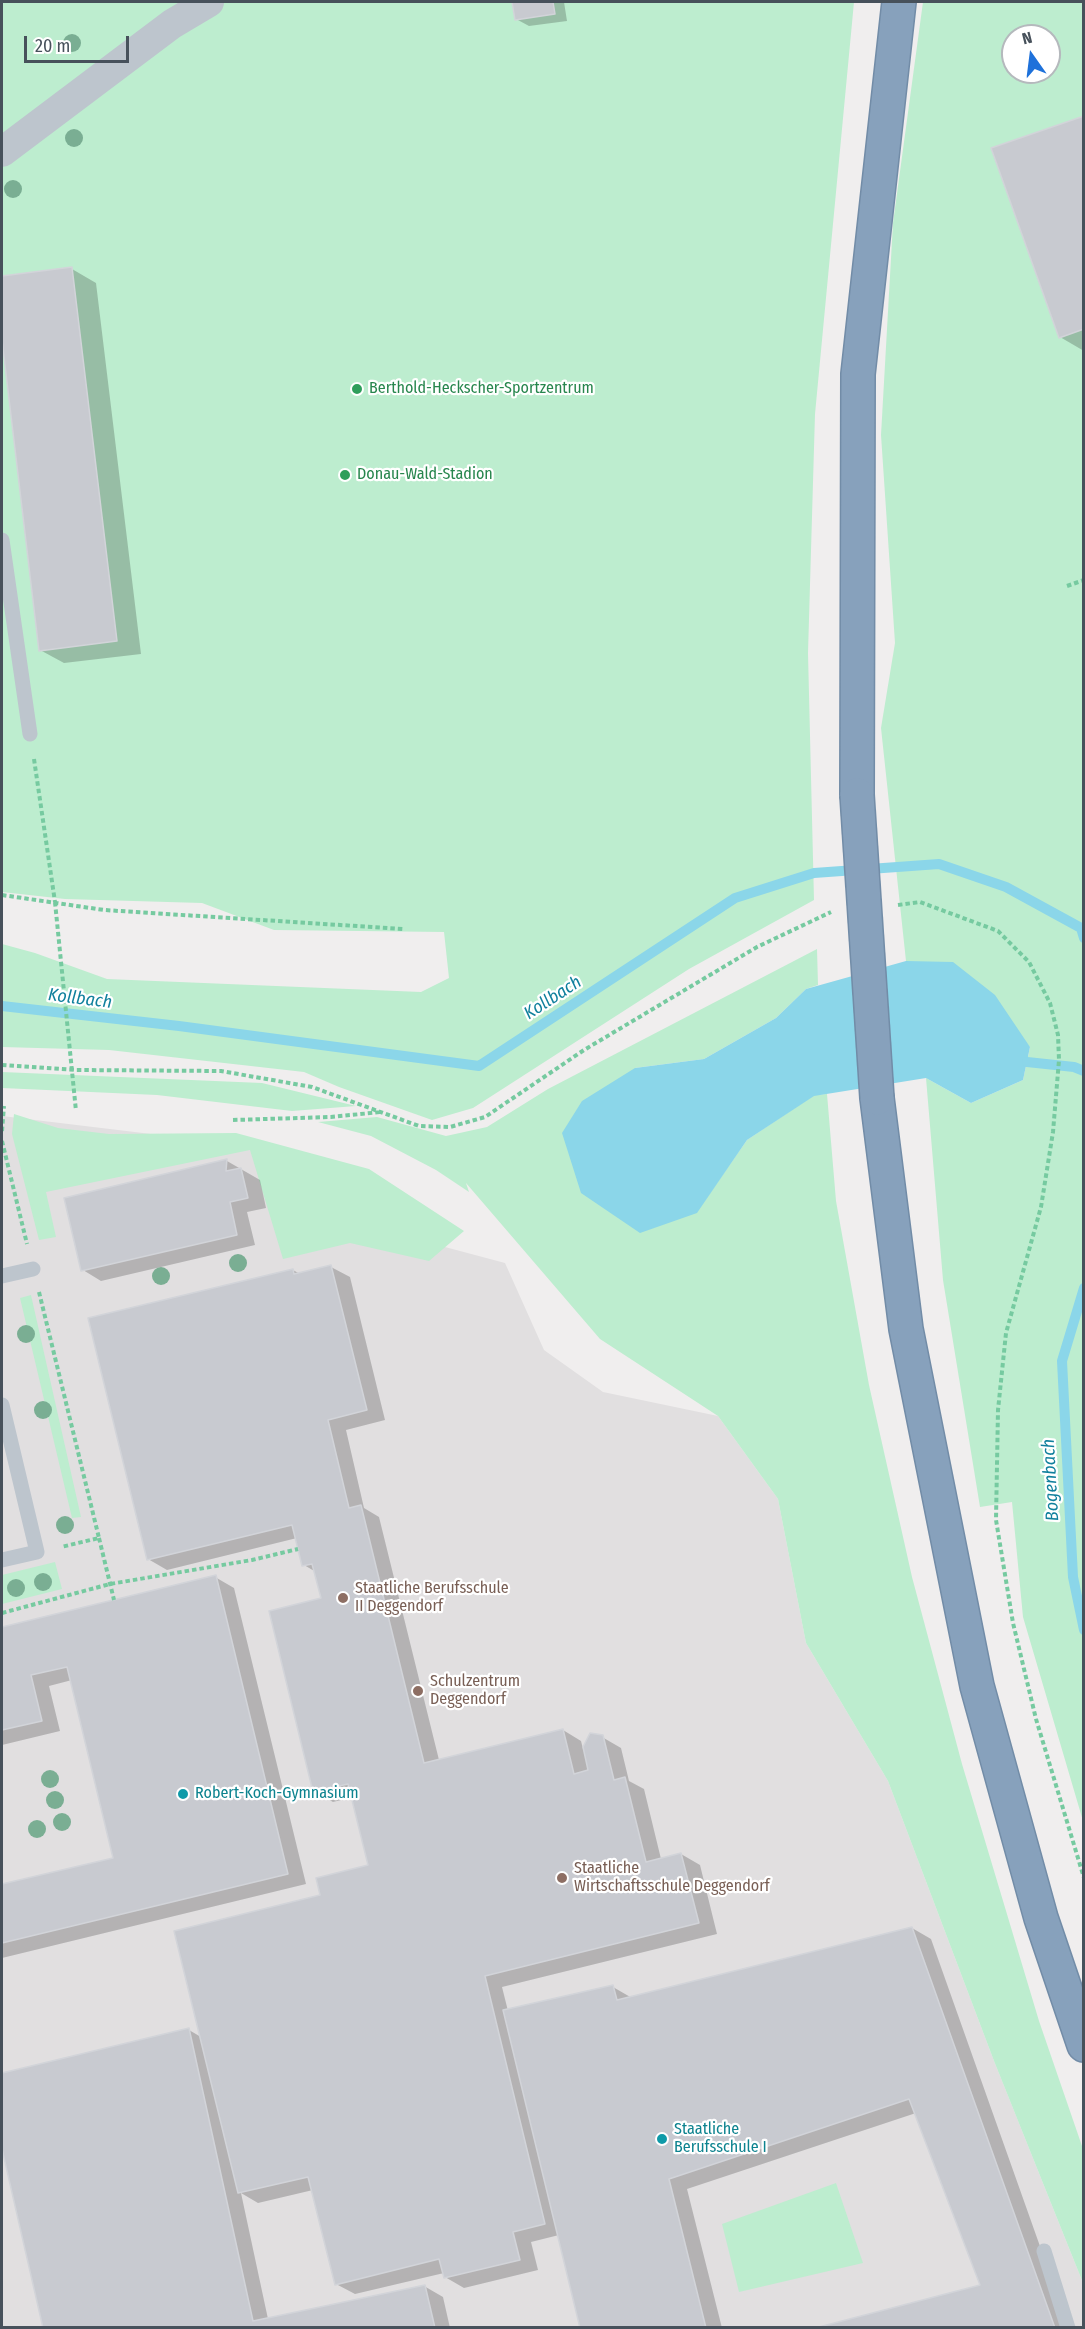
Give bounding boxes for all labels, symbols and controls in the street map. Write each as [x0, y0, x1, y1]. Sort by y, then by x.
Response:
scale bar [27, 24, 132, 62]
north arrow [1001, 24, 1061, 84]
text: N [1020, 28, 1034, 48]
text: 20 m [35, 35, 70, 57]
place label: Berthold-Heckscher-Sportzentrum [369, 379, 594, 399]
marker: Berthold-Heckscher-Sportzentrum [350, 382, 364, 396]
place label: Donau-Wald-Stadion [357, 465, 493, 485]
marker: Donau-Wald-Stadion [338, 468, 352, 482]
water label: Kollbach [520, 971, 586, 1025]
water label: Kollbach [47, 984, 113, 1014]
water label: Bogenbach [1038, 1438, 1064, 1522]
place label: Staatliche Berufsschule II Deggendorf [355, 1579, 509, 1617]
marker: Staatliche Berufsschule II Deggendorf [336, 1591, 350, 1605]
place label: Schulzentrum Deggendorf [430, 1672, 520, 1710]
marker: Schulzentrum Deggendorf [411, 1684, 425, 1698]
place label: Robert-Koch-Gymnasium [195, 1784, 359, 1804]
marker: Robert-Koch-Gymnasium [176, 1787, 190, 1801]
place label: Staatliche Wirtschaftsschule Deggendorf [574, 1859, 770, 1897]
marker: Staatliche Wirtschaftsschule Deggendorf [555, 1871, 569, 1885]
place label: Staatliche Berufsschule I [674, 2120, 767, 2158]
marker: Staatliche Berufsschule I [655, 2132, 669, 2146]

